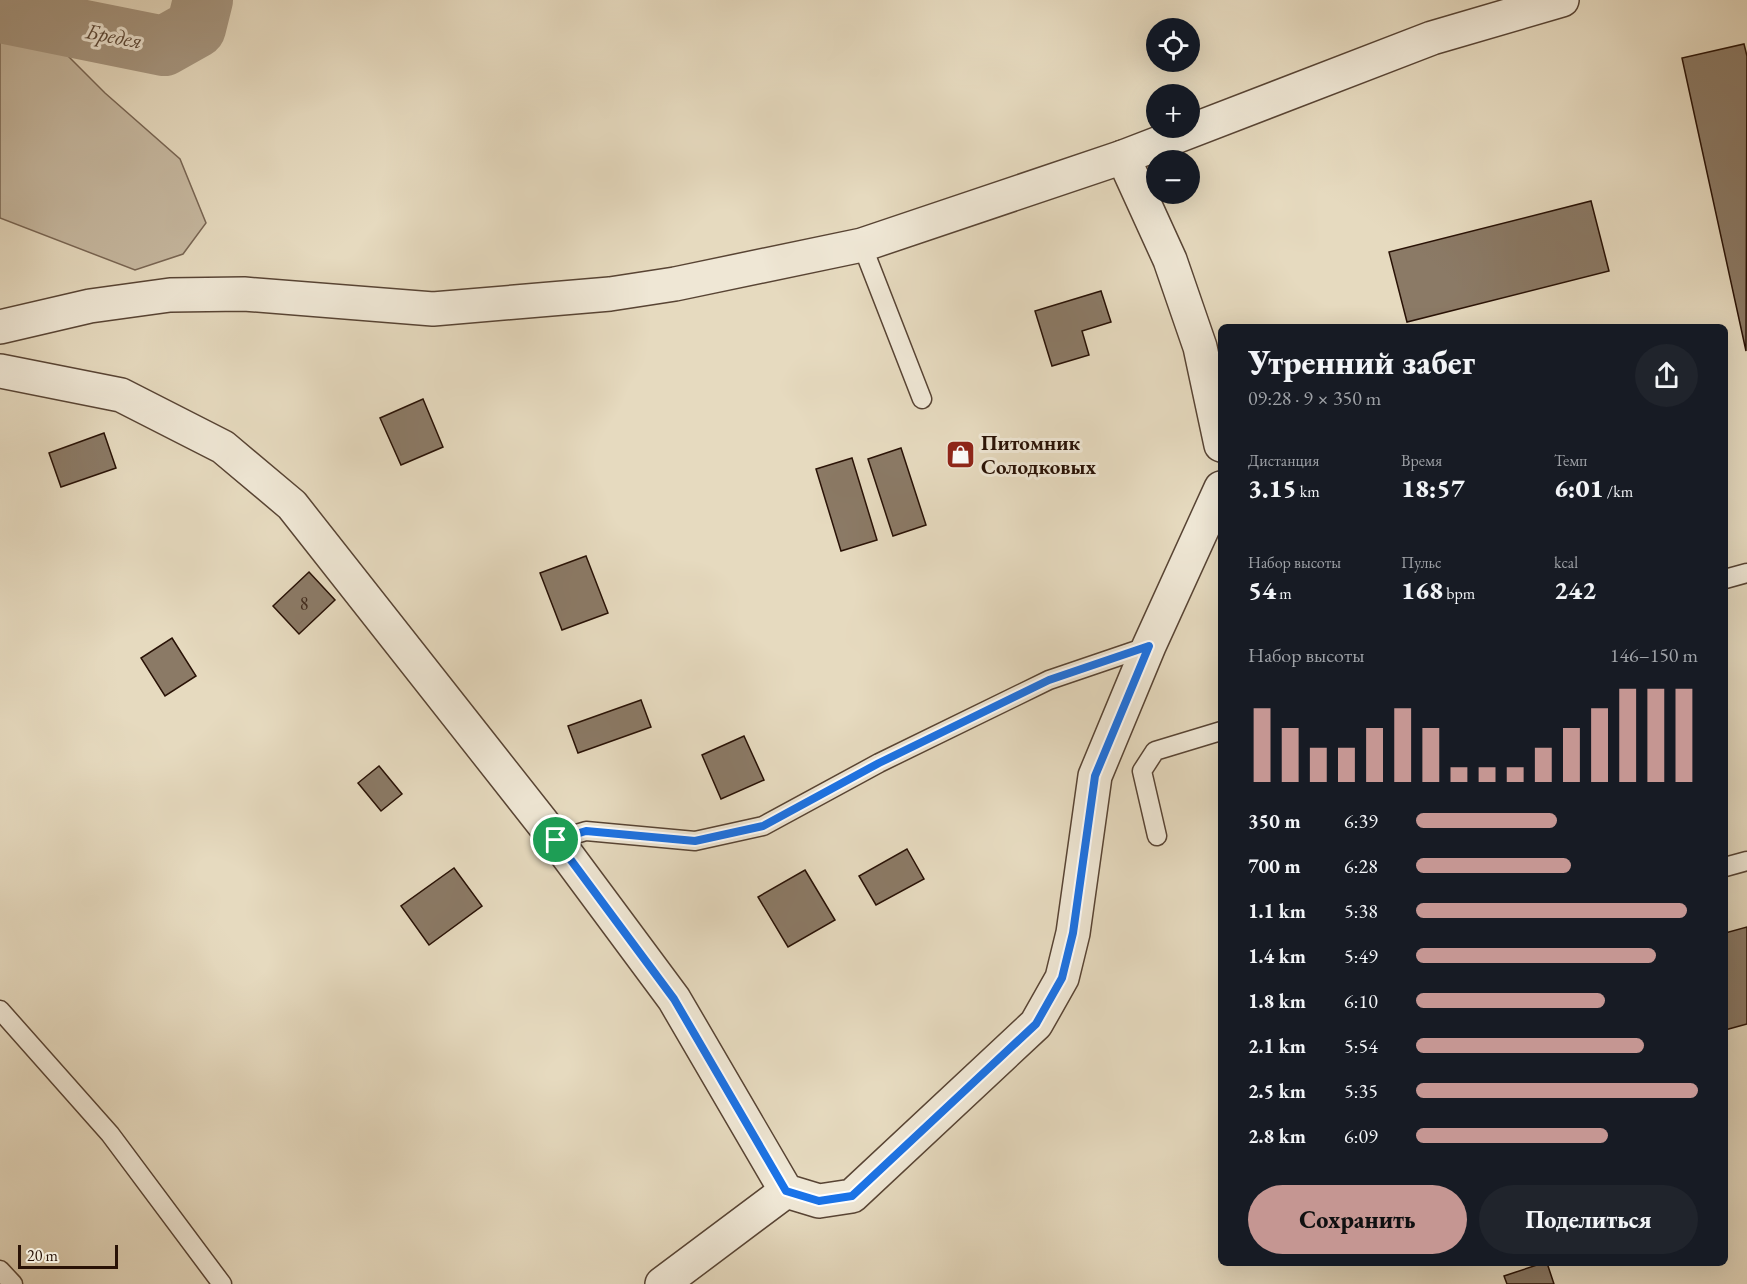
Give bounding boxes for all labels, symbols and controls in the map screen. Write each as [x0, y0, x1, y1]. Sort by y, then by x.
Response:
water label: Бредея [82, 16, 145, 56]
map controls [1146, 18, 1200, 204]
button: locate [1146, 18, 1200, 72]
button: + [1146, 84, 1200, 138]
button: − [1146, 150, 1200, 204]
text: Утренний забег [1248, 341, 1475, 384]
button: share [1635, 344, 1698, 407]
text: 09:28 · 9 × 350 m [1248, 385, 1381, 411]
place label: Питомник Солодковых [981, 429, 1097, 480]
shop icon: Питомник Солодковых [944, 438, 976, 470]
text: Дистанция [1248, 450, 1319, 471]
text: Время [1401, 450, 1442, 471]
text: Темп [1554, 450, 1587, 471]
text: 3.15 [1248, 471, 1297, 505]
text: 18:57 [1401, 471, 1465, 505]
text: 6:01 [1554, 471, 1604, 505]
text: km [1297, 481, 1320, 502]
text: /km [1604, 481, 1633, 502]
text: Набор высоты [1248, 552, 1341, 573]
text: Пульс [1401, 552, 1442, 573]
text: kcal [1554, 552, 1578, 573]
text: 54 [1248, 573, 1276, 607]
text: 168 [1401, 573, 1443, 607]
text: 242 [1554, 573, 1596, 607]
text: m [1276, 583, 1292, 604]
text: bpm [1443, 583, 1475, 604]
house number: 8 [300, 592, 308, 615]
text: Набор высоты [1248, 642, 1364, 668]
text: 146–150 m [1610, 642, 1698, 668]
text: 350 m [1248, 808, 1301, 834]
text: 6:39 [1344, 808, 1378, 834]
pin [530, 814, 581, 865]
icon: arrive [539, 823, 572, 856]
text: 700 m [1248, 853, 1301, 879]
text: 6:28 [1344, 853, 1378, 879]
text: 1.1 km [1248, 898, 1306, 924]
text: 5:38 [1344, 898, 1378, 924]
text: 1.4 km [1248, 943, 1306, 969]
text: 5:49 [1344, 943, 1378, 969]
text: 1.8 km [1248, 988, 1306, 1014]
text: 6:10 [1344, 988, 1378, 1014]
text: 2.1 km [1248, 1033, 1306, 1059]
text: 5:54 [1344, 1033, 1378, 1059]
text: 2.5 km [1248, 1078, 1306, 1104]
text: 5:35 [1344, 1078, 1378, 1104]
text: 2.8 km [1248, 1123, 1306, 1149]
text: 6:09 [1344, 1123, 1378, 1149]
button: Сохранить [1248, 1185, 1467, 1254]
button: Поделиться [1479, 1185, 1698, 1254]
scale bar [18, 1242, 118, 1270]
text: 20 m [27, 1245, 58, 1266]

